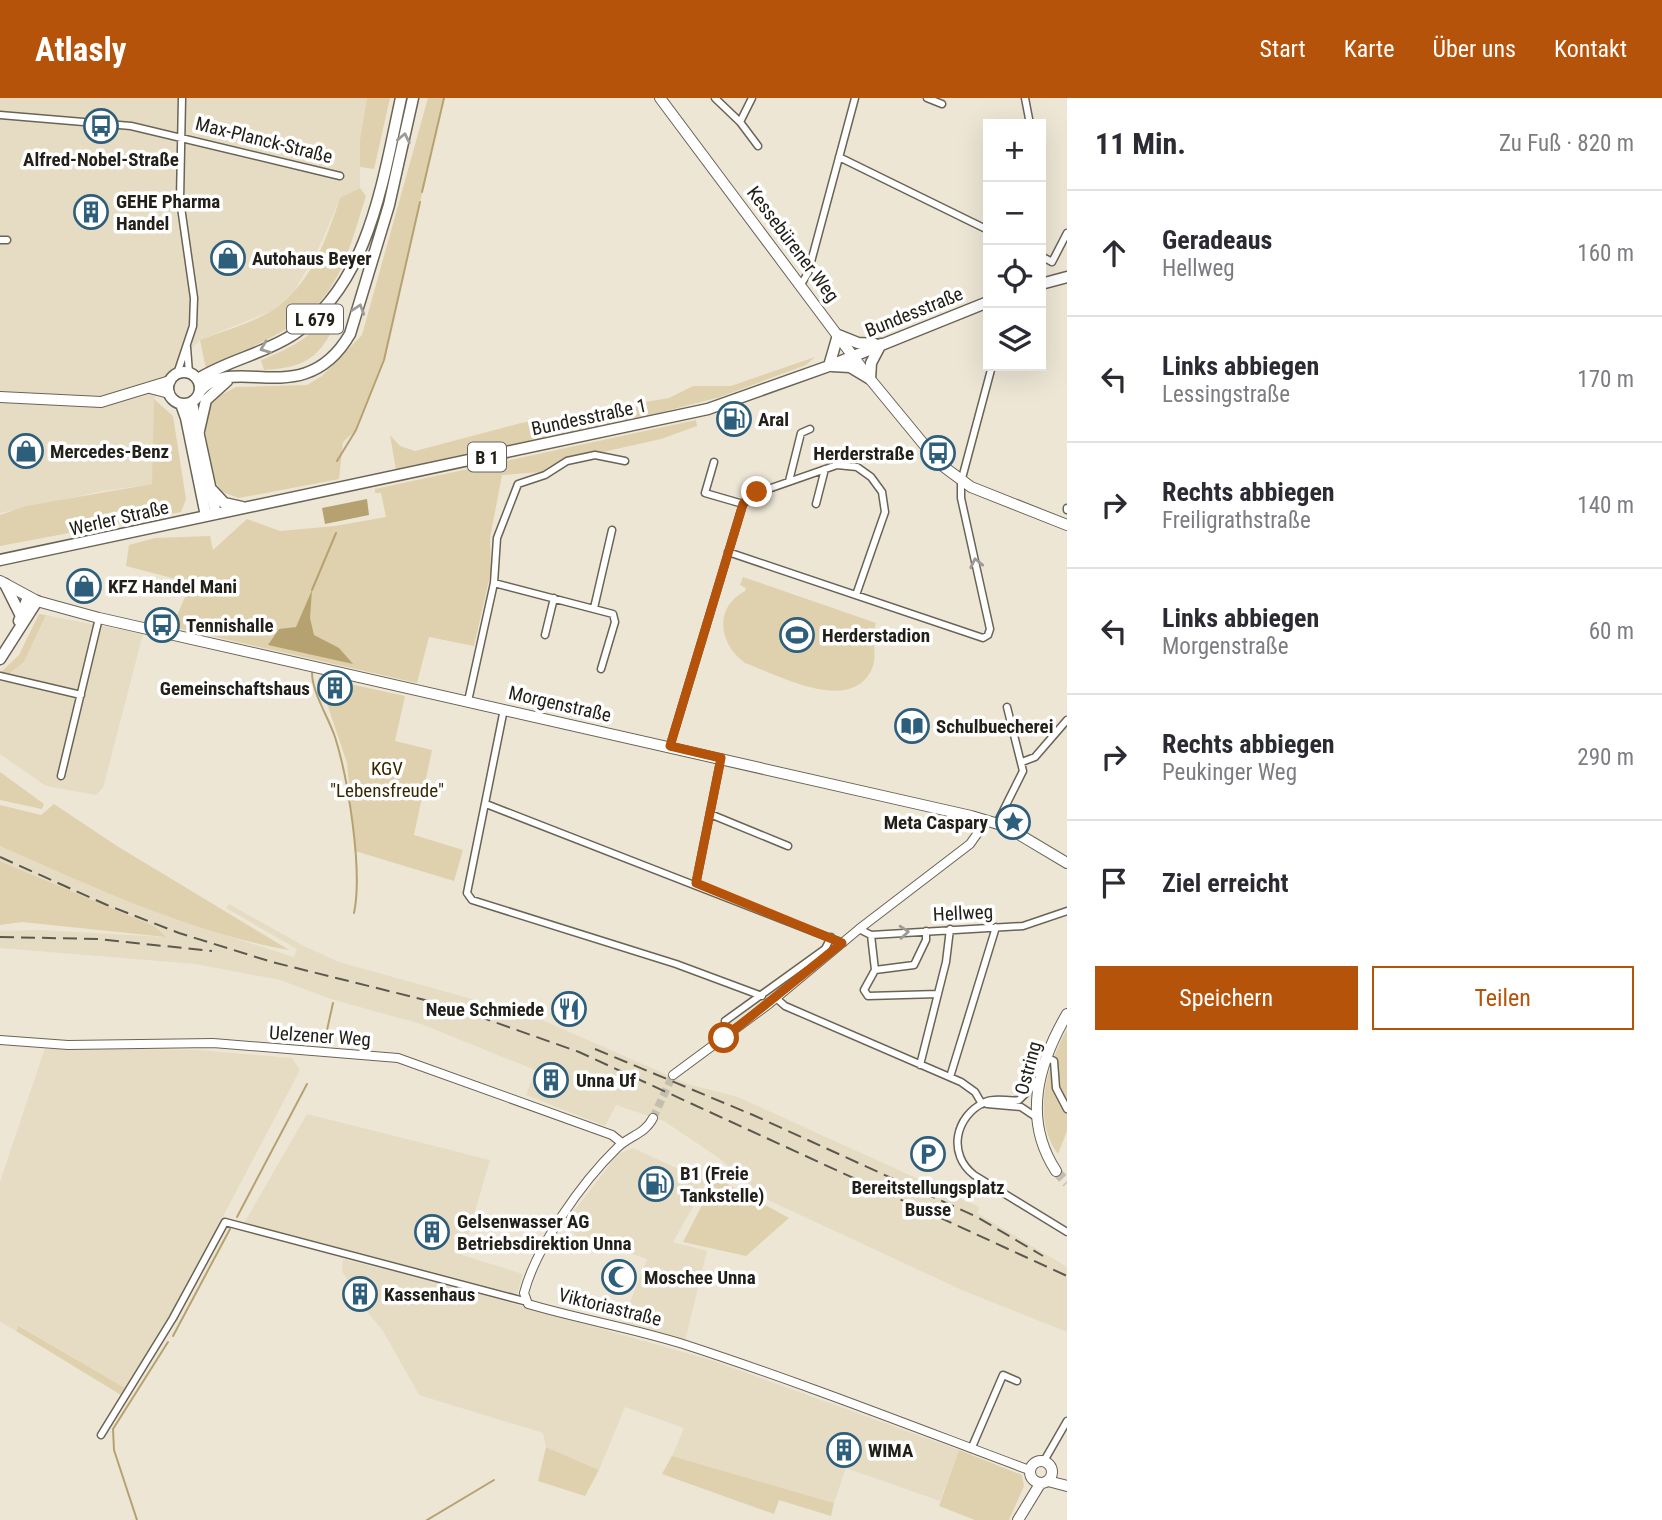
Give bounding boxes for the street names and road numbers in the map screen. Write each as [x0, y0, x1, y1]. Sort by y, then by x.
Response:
street label: Max-Planck-Straße [193, 112, 335, 168]
street label: Kessebürener Weg [742, 182, 844, 306]
street label: Bundesstraße [862, 282, 966, 342]
road number: L 679 [287, 304, 343, 334]
street label: Bundesstraße 1 [529, 394, 649, 440]
road number: B 1 [468, 442, 506, 472]
street label: Werler Straße [67, 495, 171, 541]
street label: Morgenstraße [506, 681, 614, 727]
street label: Hellweg [932, 900, 994, 926]
street label: Uelzener Weg [268, 1021, 372, 1051]
street label: Ostring [1010, 1039, 1046, 1097]
street label: Viktoriastraße [556, 1283, 664, 1331]

